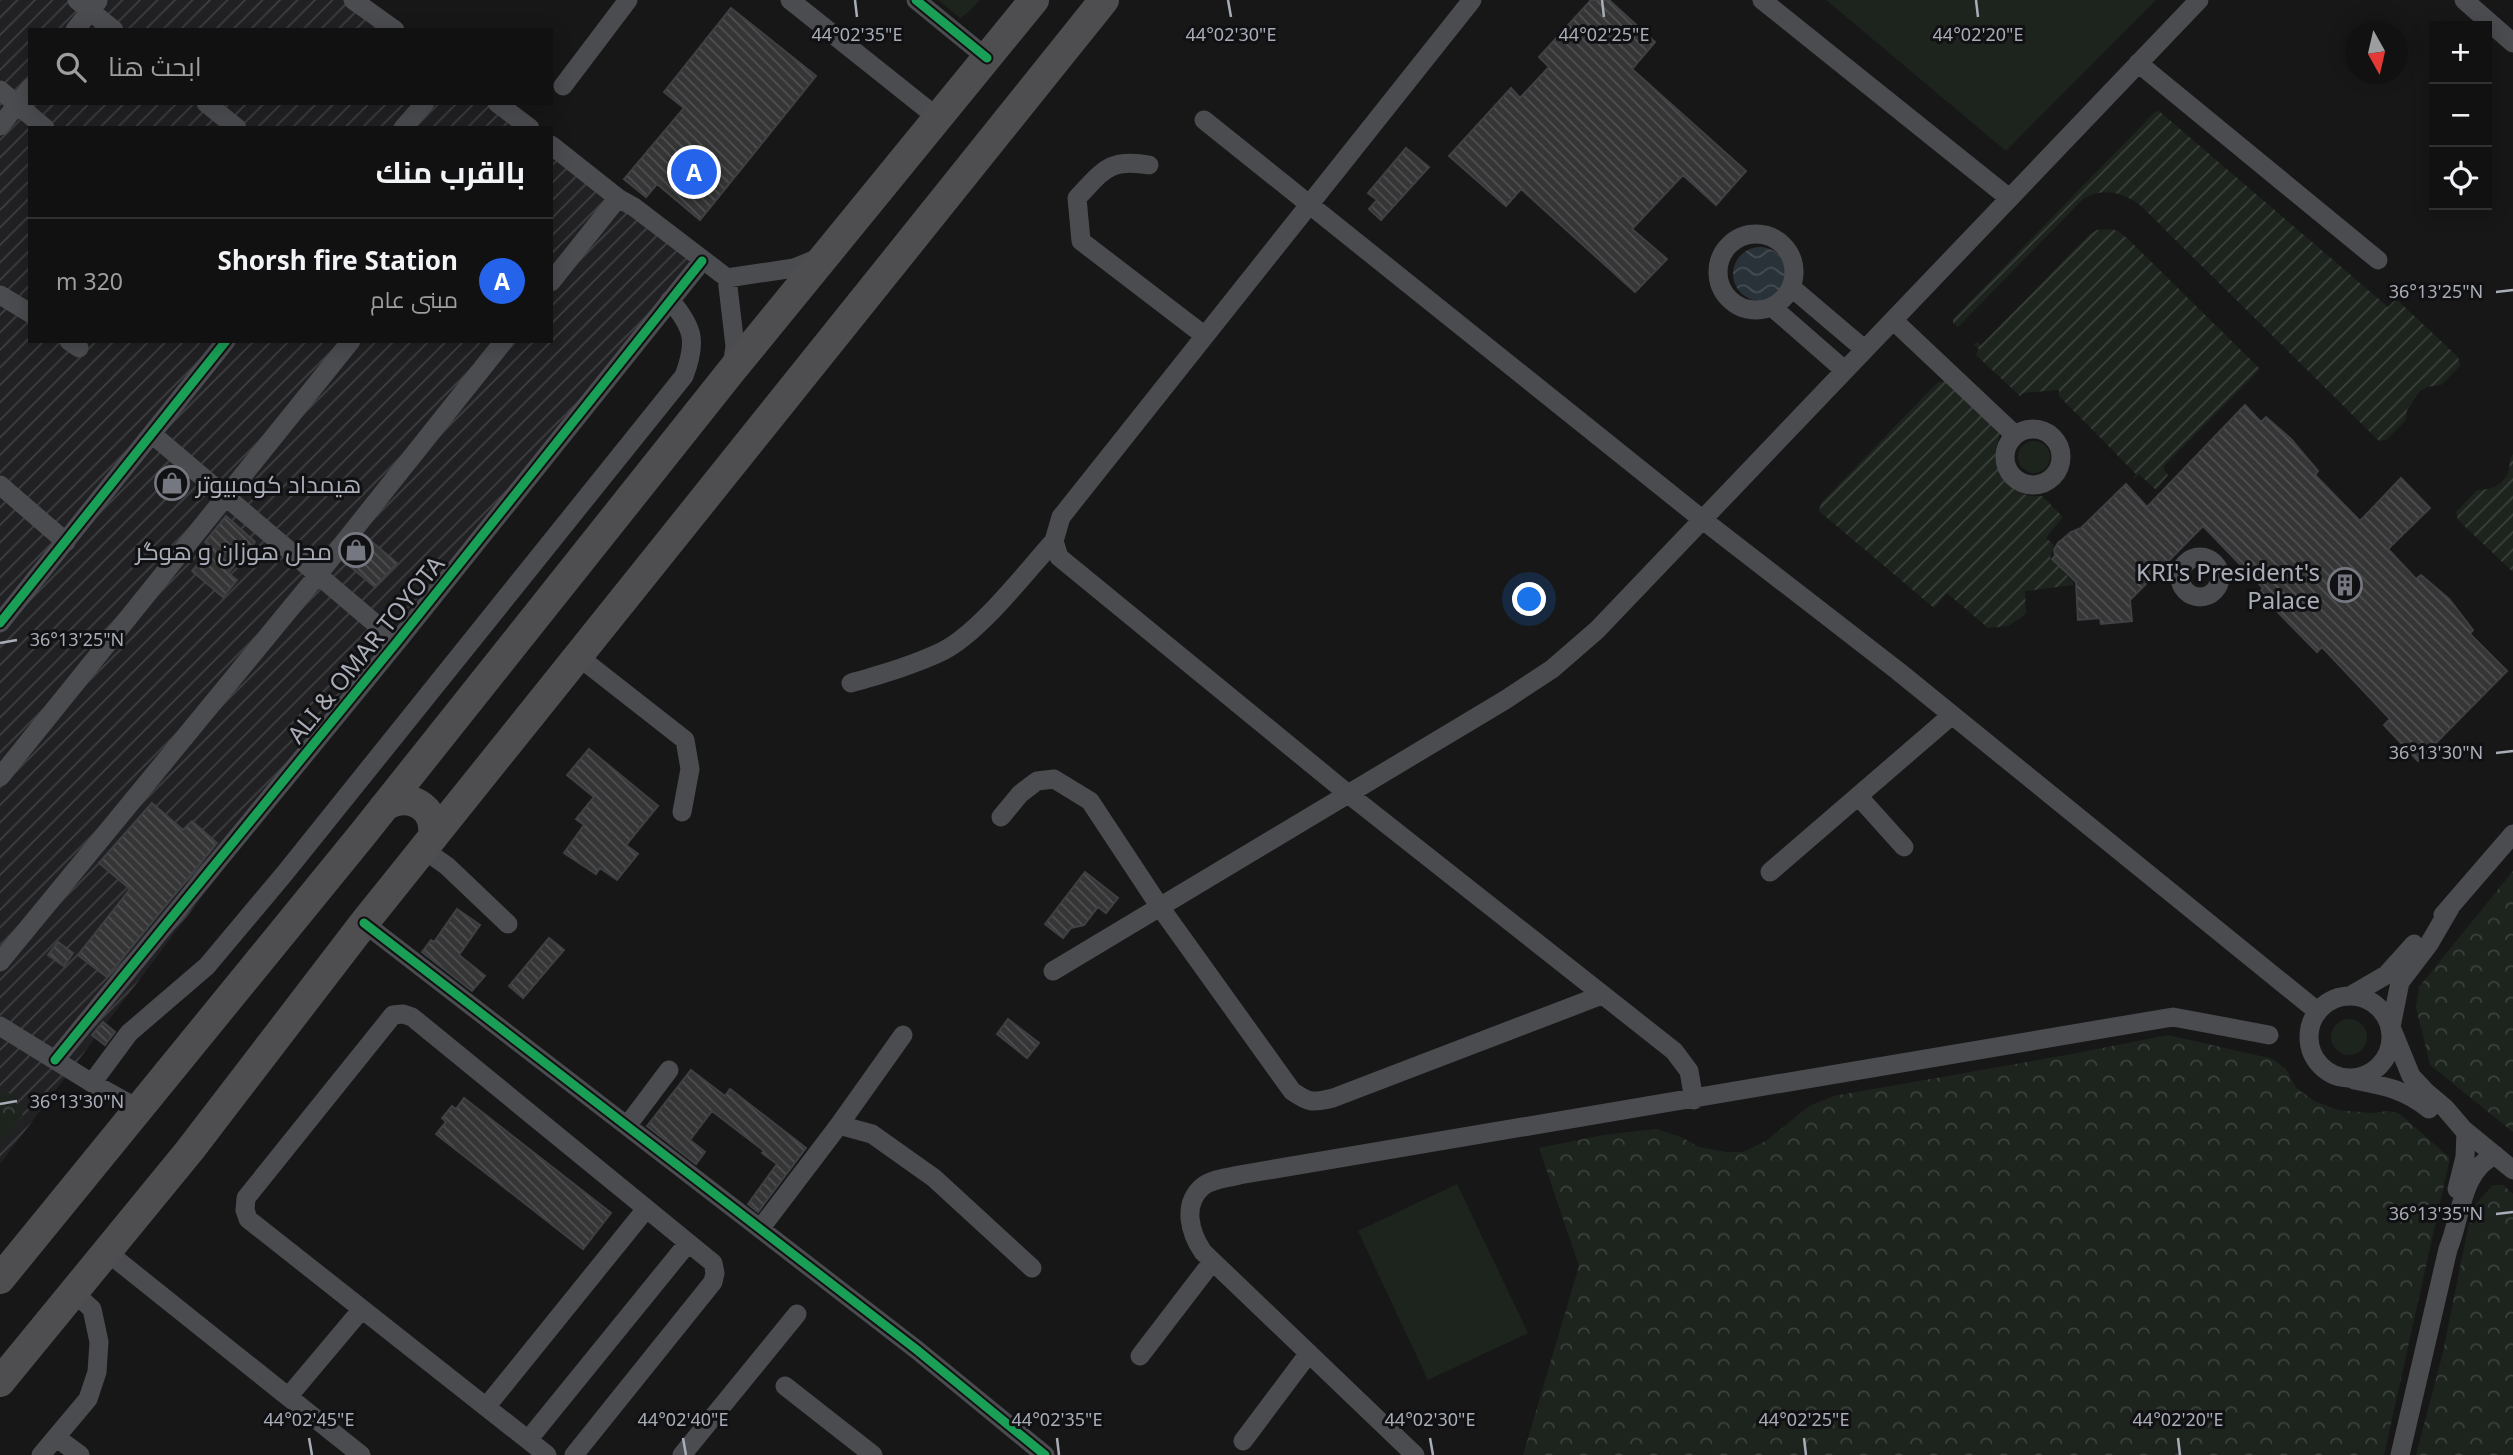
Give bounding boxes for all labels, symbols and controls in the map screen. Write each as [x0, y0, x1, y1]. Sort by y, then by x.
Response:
north arrow [2345, 21, 2408, 84]
map controls [2429, 21, 2492, 210]
button: + [2429, 21, 2492, 84]
text: 44°02'35"E [812, 22, 902, 46]
text: 44°02'30"E [1186, 22, 1276, 46]
text: 44°02'25"E [1559, 22, 1649, 46]
text: 44°02'20"E [1933, 22, 2023, 46]
search box [28, 28, 553, 105]
icon: search [52, 48, 90, 86]
text: ابحث هنا [108, 48, 202, 84]
button: − [2429, 84, 2492, 147]
pin: A [671, 146, 717, 198]
button: locate [2429, 147, 2492, 210]
text: بالقرب منك [376, 151, 525, 192]
text: Shorsh fire Station [218, 242, 458, 278]
text: 320 m [56, 265, 123, 297]
text: A [494, 265, 510, 297]
text: 36°13'25"N [2389, 279, 2483, 303]
text: مبنى عام [370, 283, 458, 315]
shop icon: هيمداد كومبيوتر [153, 464, 191, 502]
place label: هيمداد كومبيوتر [194, 467, 361, 500]
shop icon: محل هوزان و هوگر [337, 531, 375, 569]
place label: محل هوزان و هوگر [133, 534, 332, 567]
street label: ALI & OMAR TOYOTA [279, 548, 451, 750]
place label: KRI's President's Palace [2136, 555, 2320, 616]
building icon: KRI's President's Palace [2326, 566, 2364, 604]
your location [1512, 582, 1546, 616]
text: 36°13'25"N [30, 627, 124, 651]
text: 36°13'30"N [2389, 740, 2483, 764]
text: 36°13'30"N [30, 1089, 124, 1113]
text: 36°13'35"N [2389, 1201, 2483, 1225]
text: 44°02'45"E [264, 1407, 354, 1431]
text: 44°02'40"E [638, 1407, 728, 1431]
text: 44°02'35"E [1012, 1407, 1102, 1431]
text: 44°02'30"E [1385, 1407, 1475, 1431]
text: 44°02'25"E [1759, 1407, 1849, 1431]
text: 44°02'20"E [2133, 1407, 2223, 1431]

